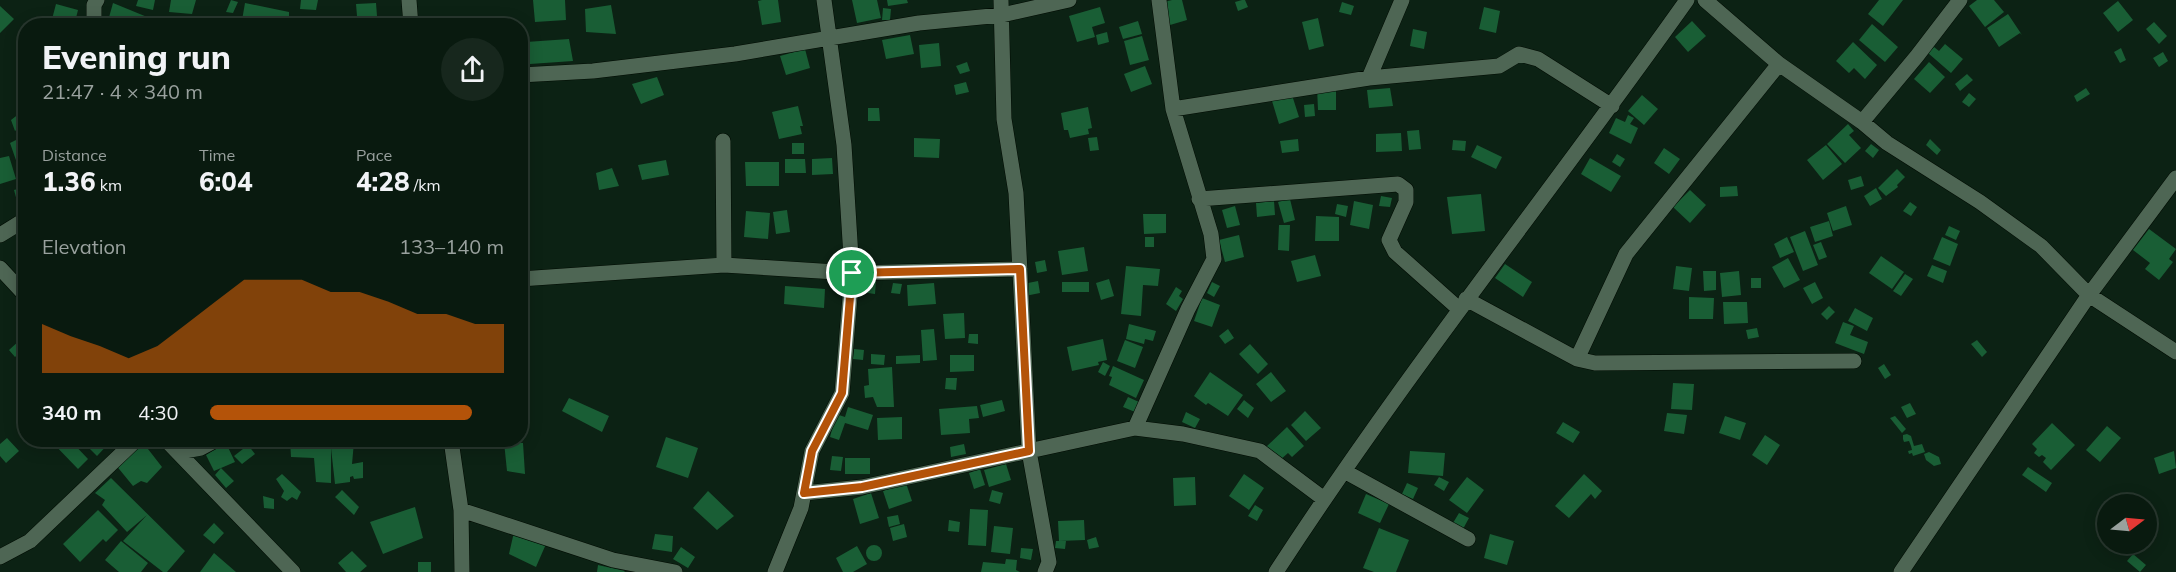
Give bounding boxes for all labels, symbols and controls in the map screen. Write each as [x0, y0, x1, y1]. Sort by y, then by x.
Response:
text: Evening run [42, 36, 231, 77]
button: share [441, 38, 504, 101]
text: 21:47 · 4 × 340 m [42, 79, 203, 104]
text: Distance [42, 145, 107, 165]
text: Time [199, 145, 235, 165]
text: Pace [356, 145, 392, 165]
text: 1.36 [42, 165, 96, 198]
text: 6:04 [199, 165, 253, 198]
text: 4:28 [356, 165, 410, 198]
text: km [96, 175, 122, 195]
text: /km [410, 175, 441, 195]
text: Elevation [42, 234, 127, 259]
text: 133–140 m [399, 234, 504, 259]
pin [826, 247, 877, 298]
icon: arrive [835, 256, 868, 289]
text: 340 m [42, 400, 101, 425]
text: 4:30 [138, 400, 179, 425]
north arrow [2097, 494, 2157, 554]
map controls [2097, 494, 2157, 554]

